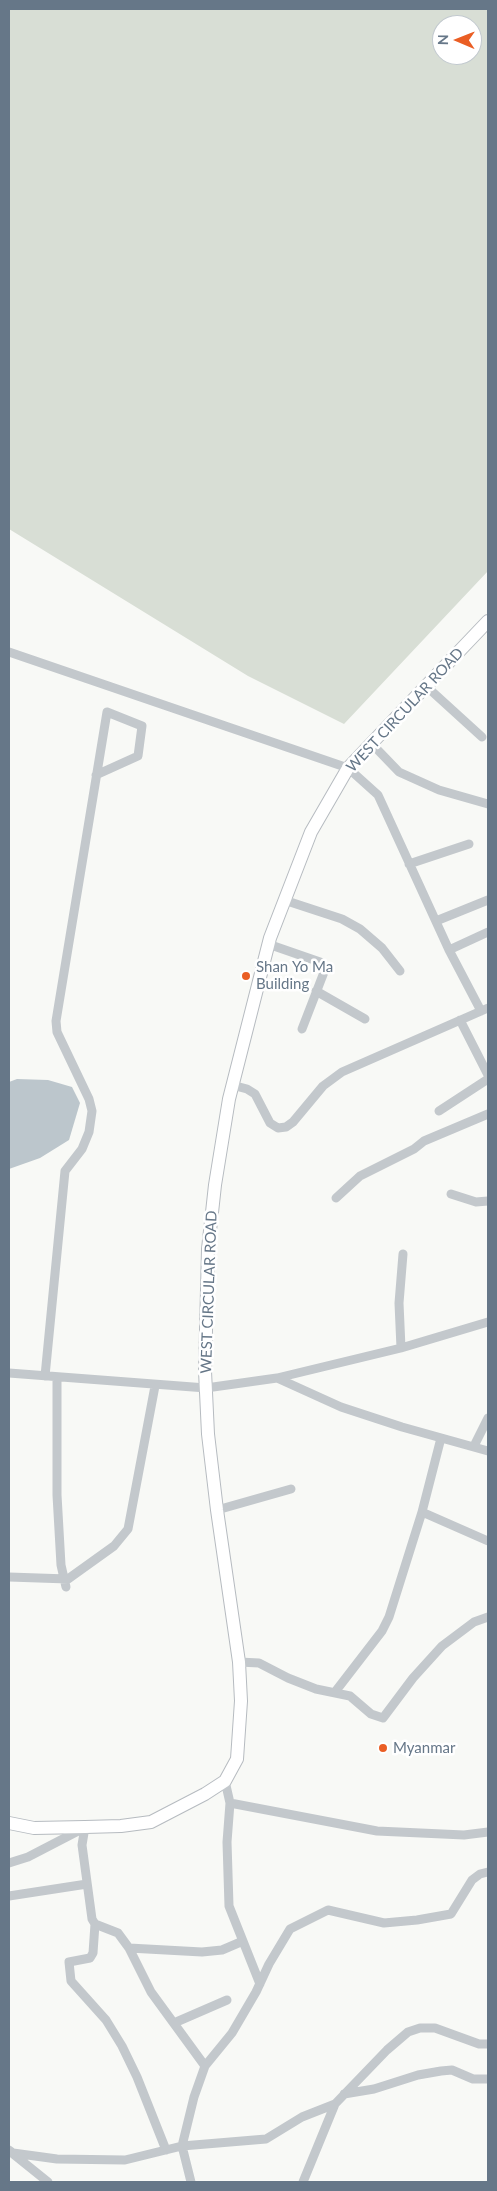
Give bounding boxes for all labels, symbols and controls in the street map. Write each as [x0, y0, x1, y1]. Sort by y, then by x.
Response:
north arrow [432, 15, 482, 65]
text: N [434, 34, 451, 45]
street label: WEST CIRCULAR ROAD [343, 644, 467, 776]
place label: Shan Yo Ma Building [256, 958, 333, 993]
marker: Shan Yo Ma Building [240, 970, 252, 982]
street label: WEST CIRCULAR ROAD [197, 1210, 221, 1374]
place label: Myanmar [393, 1739, 455, 1757]
marker: Myanmar [377, 1742, 389, 1754]

